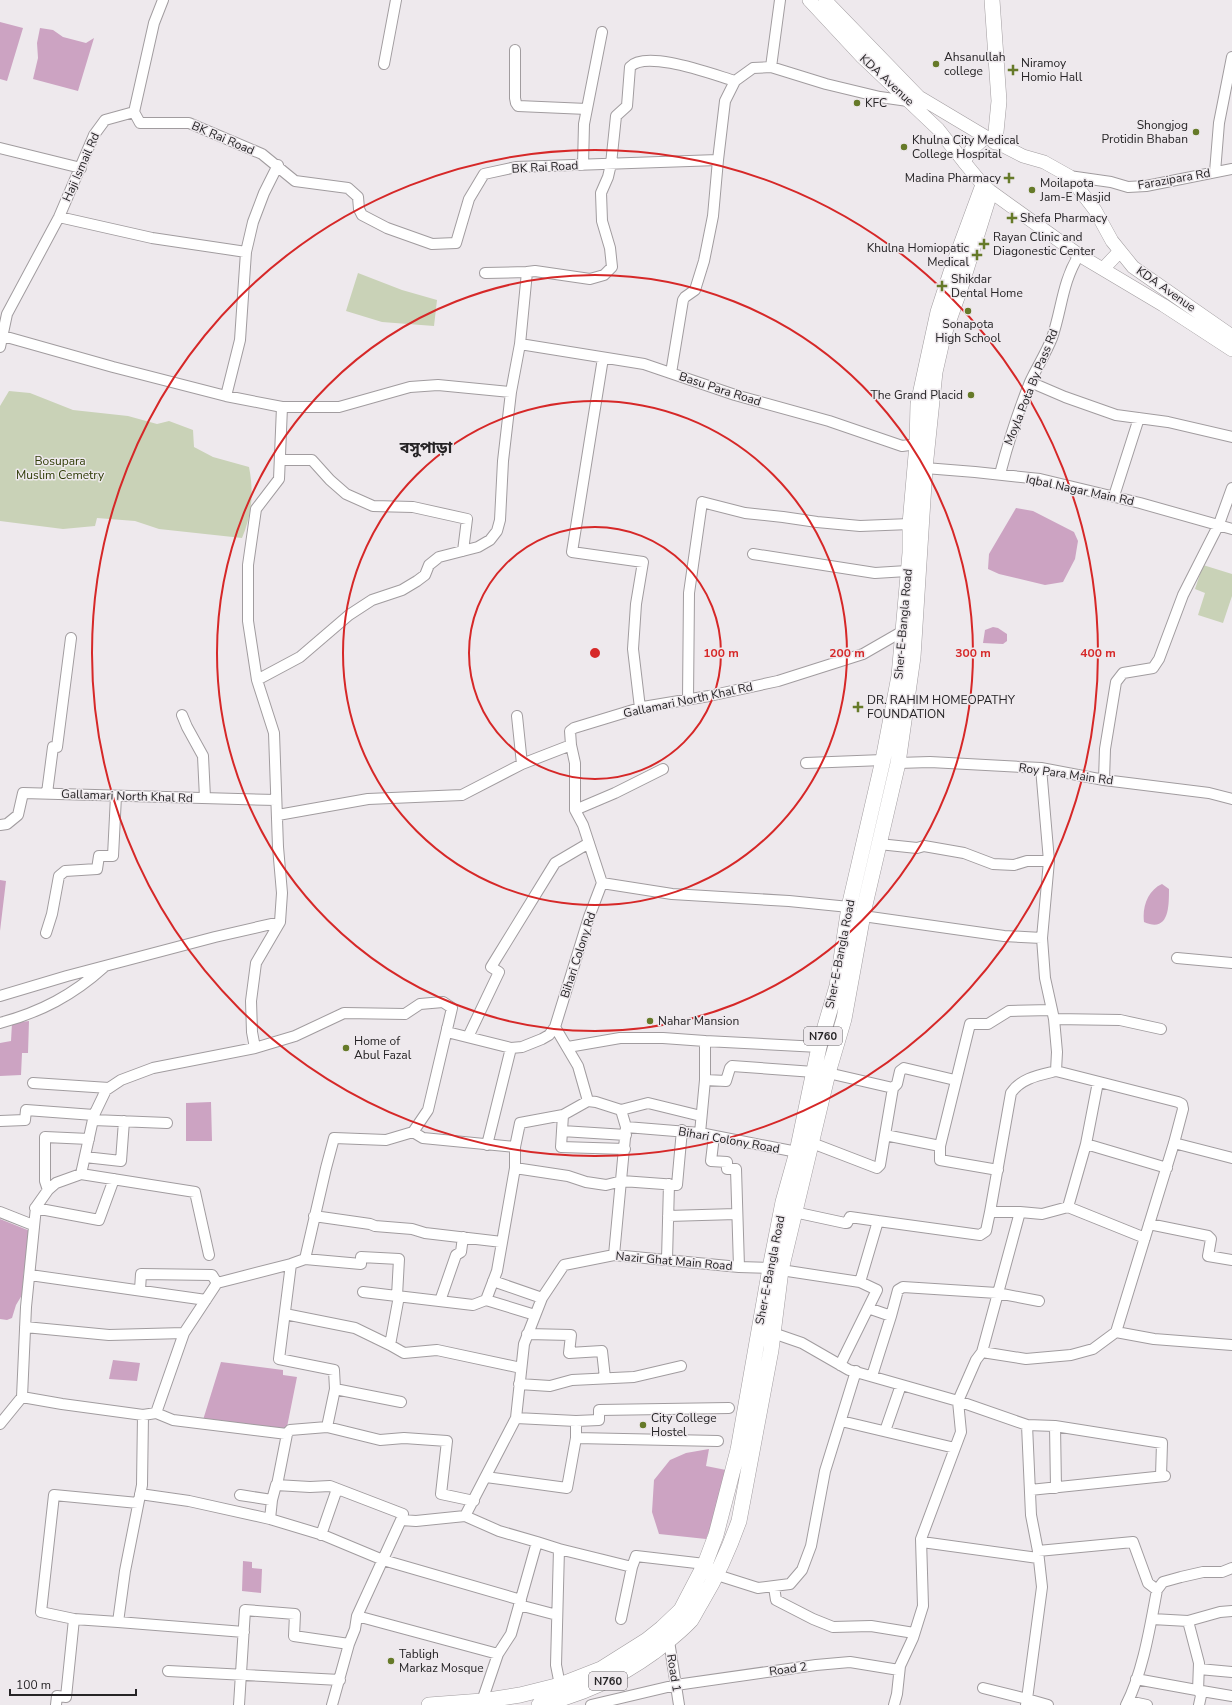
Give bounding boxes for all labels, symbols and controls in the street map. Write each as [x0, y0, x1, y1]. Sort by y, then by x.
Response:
place label: Ahsanullah college [944, 49, 1006, 79]
street label: KDA Avenue [856, 51, 918, 109]
place label: Niramoy Homio Hall [1021, 55, 1083, 85]
marker: Ahsanullah college [931, 59, 941, 69]
marker: Niramoy Homio Hall [1008, 65, 1018, 75]
place label: KFC [865, 95, 887, 111]
marker: KFC [852, 98, 862, 108]
place label: Shongjog Protidin Bhaban [1102, 117, 1188, 147]
street label: BK Rai Road [189, 118, 257, 158]
marker: Shongjog Protidin Bhaban [1191, 127, 1201, 137]
street label: Haji Ismail Rd [59, 130, 103, 204]
place label: Khulna City Medical College Hospital [912, 132, 1020, 162]
marker: Khulna City Medical College Hospital [899, 142, 909, 152]
street label: BK Rai Road [511, 157, 579, 177]
street label: Farazipara Rd [1136, 165, 1212, 193]
place label: Madina Pharmacy [905, 170, 1002, 186]
marker: Madina Pharmacy [1004, 173, 1014, 183]
place label: Moilapota Jam-E Masjid [1039, 175, 1111, 205]
marker: Moilapota Jam-E Masjid [1027, 185, 1037, 195]
place label: Shefa Pharmacy [1020, 210, 1108, 226]
marker: Shefa Pharmacy [1007, 213, 1017, 223]
place label: Rayan Clinic and Diagonestic Center [993, 229, 1096, 259]
marker: Rayan Clinic and Diagonestic Center [978, 238, 990, 250]
place label: Khulna Homiopatic Medical [867, 240, 969, 270]
marker: Khulna Homiopatic Medical [972, 250, 982, 260]
street label: KDA Avenue [1133, 263, 1199, 315]
place label: Shikdar Dental Home [951, 271, 1023, 301]
marker: Shikdar Dental Home [936, 280, 948, 292]
marker: Sonapota High School [963, 306, 973, 316]
place label: Sonapota High School [935, 316, 1001, 346]
street label: Moyla Pota By Pass Rd [1000, 326, 1062, 448]
street label: Basu Para Road [677, 368, 763, 410]
place label: The Grand Placid [870, 387, 963, 403]
marker: The Grand Placid [966, 390, 976, 400]
district label: বসুপাড়া [399, 437, 453, 459]
park label: Bosupara Muslim Cemetry [16, 453, 105, 483]
street label: Iqbal Nagar Main Rd [1024, 471, 1136, 509]
street label: Sher-E-Bangla Road [890, 568, 916, 680]
text: 100 m [703, 645, 739, 661]
text: 200 m [829, 645, 865, 661]
text: 300 m [955, 645, 991, 661]
text: 400 m [1080, 645, 1116, 661]
centre of rings [588, 646, 602, 660]
street label: Gallamari North Khal Rd [622, 678, 754, 722]
place label: DR. RAHIM HOMEOPATHY FOUNDATION [867, 692, 1016, 722]
marker: DR. RAHIM HOMEOPATHY FOUNDATION [852, 701, 864, 713]
street label: Roy Para Main Rd [1018, 759, 1114, 789]
street label: Gallamari North Khal Rd [61, 786, 193, 806]
street label: Sher-E-Bangla Road [822, 898, 858, 1010]
street label: Bihari Colony Rd [557, 910, 599, 1000]
place label: Nahar Mansion [658, 1013, 739, 1029]
marker: Nahar Mansion [645, 1016, 655, 1026]
road number: N760 [804, 1027, 842, 1045]
place label: Home of Abul Fazal [354, 1033, 412, 1063]
marker: Home of Abul Fazal [341, 1043, 351, 1053]
street label: Bihari Colony Road [677, 1123, 781, 1157]
street label: Sher-E-Bangla Road [752, 1214, 788, 1326]
street label: Nazir Ghat Main Road [615, 1248, 733, 1274]
place label: City College Hostel [651, 1410, 717, 1440]
marker: City College Hostel [638, 1420, 648, 1430]
place label: Tabligh Markaz Mosque [399, 1646, 484, 1676]
street label: Road 1 [663, 1653, 685, 1693]
marker: Tabligh Markaz Mosque [386, 1656, 396, 1666]
street label: Road 2 [768, 1658, 808, 1680]
scale bar [10, 1671, 136, 1697]
road number: N760 [589, 1672, 627, 1690]
text: 100 m [16, 1677, 51, 1693]

